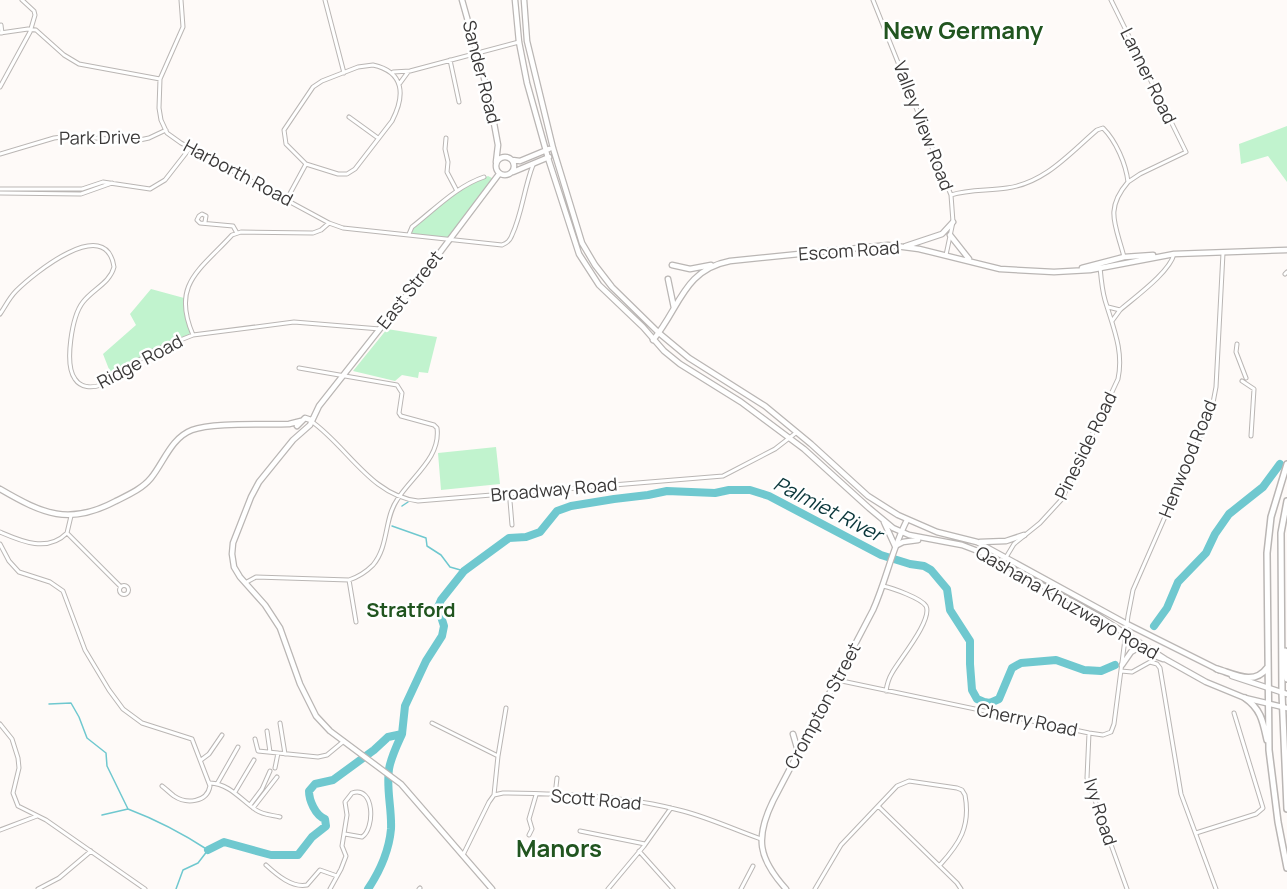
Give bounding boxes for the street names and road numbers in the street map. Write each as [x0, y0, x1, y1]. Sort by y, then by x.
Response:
street label: Sander Road [458, 18, 506, 126]
street label: Lanner Road [1115, 24, 1182, 127]
street label: Valley View Road [888, 57, 960, 194]
street label: Park Drive [59, 124, 141, 150]
street label: Harborth Road [180, 133, 297, 211]
street label: Escom Road [797, 234, 900, 266]
street label: East Street [371, 245, 447, 334]
street label: Ridge Road [93, 329, 187, 394]
street label: Pineside Road [1049, 388, 1122, 504]
street label: Henwood Road [1153, 396, 1222, 521]
street label: Broadway Road [490, 472, 618, 506]
street label: Qashana Khuzwayo Road [972, 540, 1163, 664]
street label: Crompton Street [779, 638, 866, 773]
street label: Cherry Road [974, 697, 1080, 741]
street label: Ivy Road [1079, 775, 1123, 848]
street label: Scott Road [550, 783, 642, 815]

